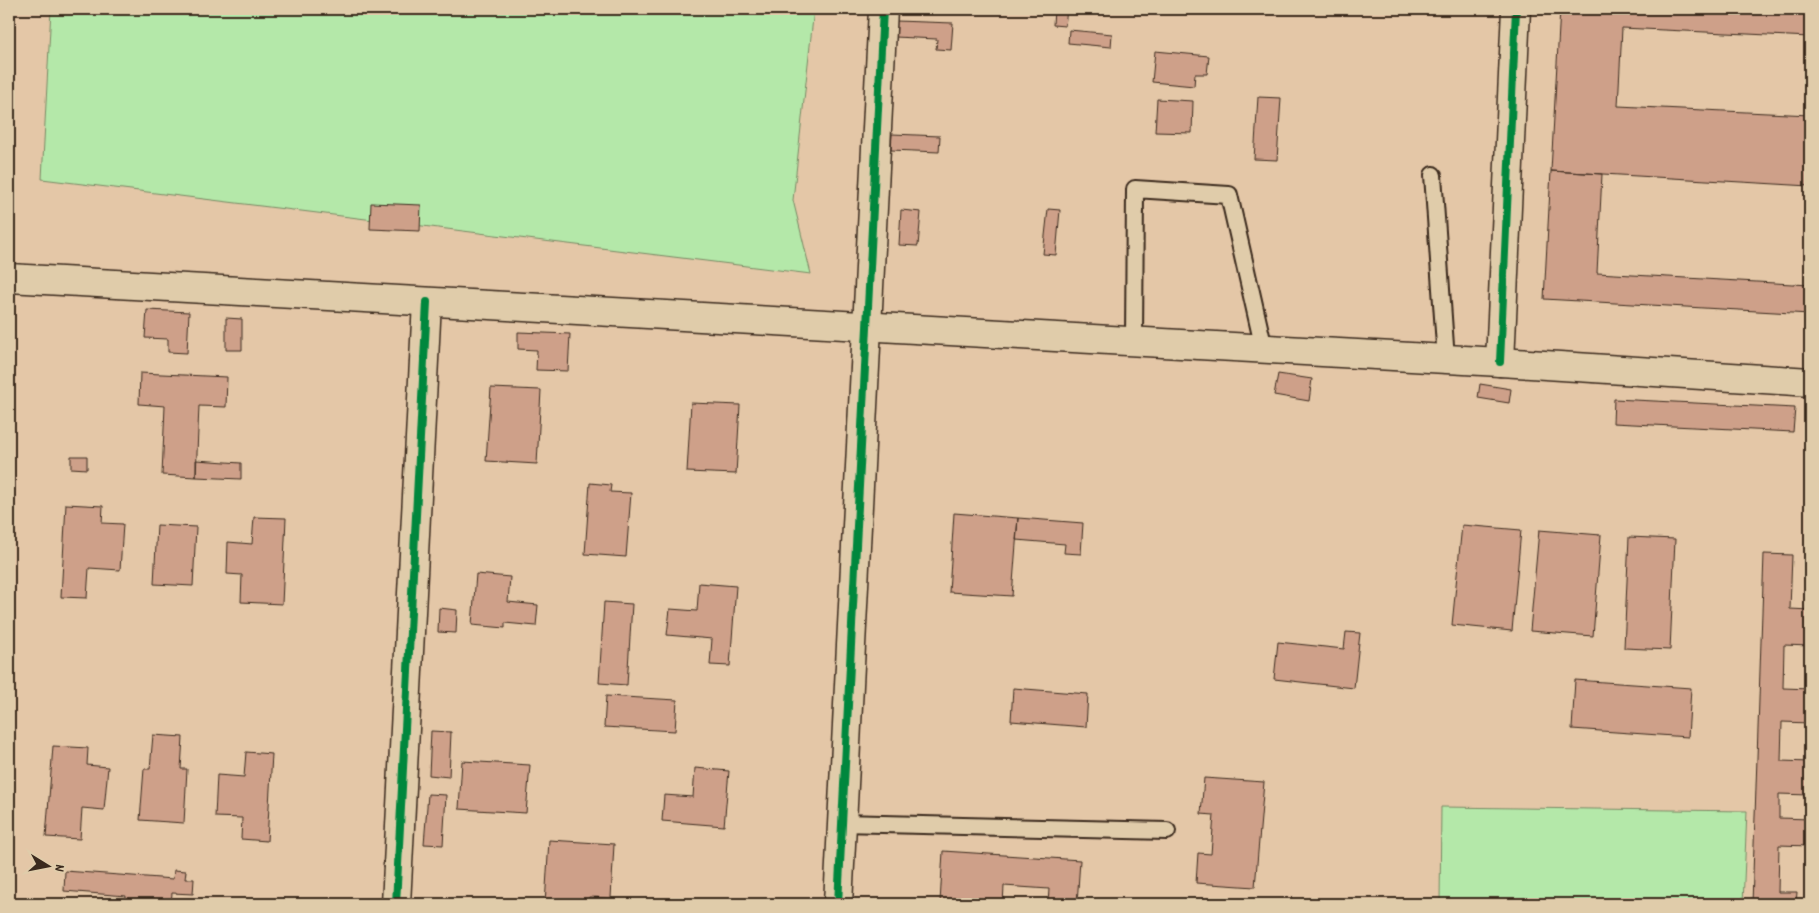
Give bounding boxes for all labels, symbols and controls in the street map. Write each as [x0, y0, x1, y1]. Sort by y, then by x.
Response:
north arrow [22, 840, 72, 890]
text: N [48, 863, 69, 873]

